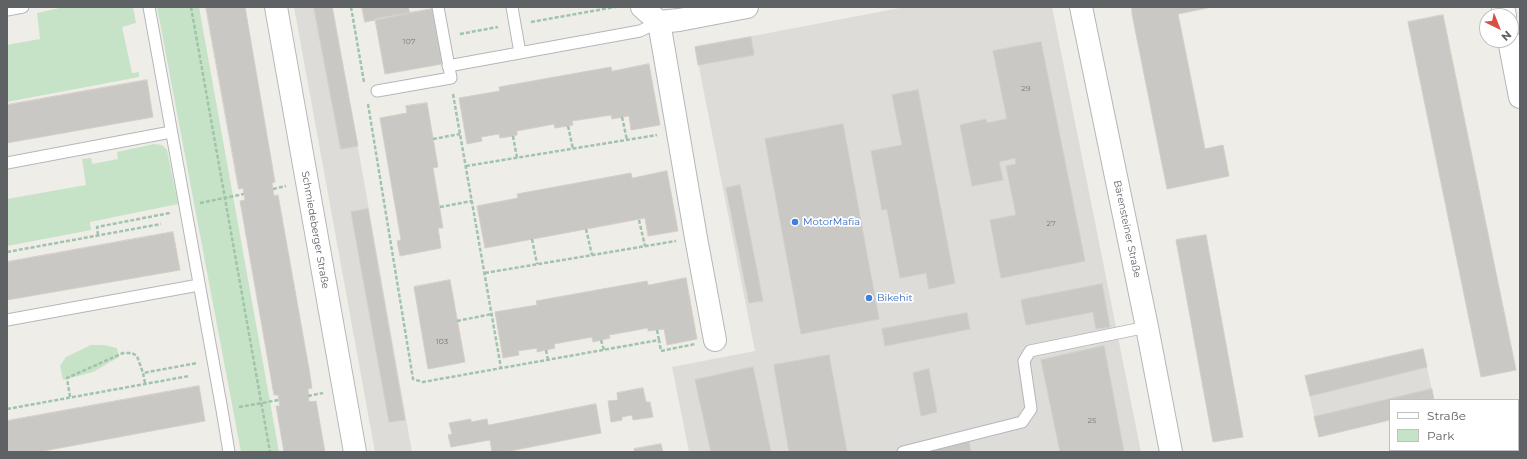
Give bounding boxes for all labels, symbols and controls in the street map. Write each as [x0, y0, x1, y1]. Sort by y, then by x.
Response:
north arrow [1479, 8, 1519, 48]
text: N [1498, 28, 1515, 44]
house number: 107 [403, 37, 415, 47]
house number: 29 [1021, 84, 1031, 94]
street label: Schmiedeberger Straße [299, 170, 331, 290]
street label: Bärensteiner Straße [1111, 179, 1143, 279]
place label: MotorMafia [803, 216, 860, 228]
marker: MotorMafia [790, 217, 800, 227]
house number: 27 [1046, 219, 1056, 229]
place label: Bikehit [877, 292, 912, 304]
marker: Bikehit [864, 293, 874, 303]
house number: 103 [436, 337, 448, 347]
legend [1389, 399, 1519, 451]
text: Straße [1427, 408, 1466, 423]
house number: 25 [1087, 416, 1097, 426]
text: Park [1427, 428, 1454, 443]

